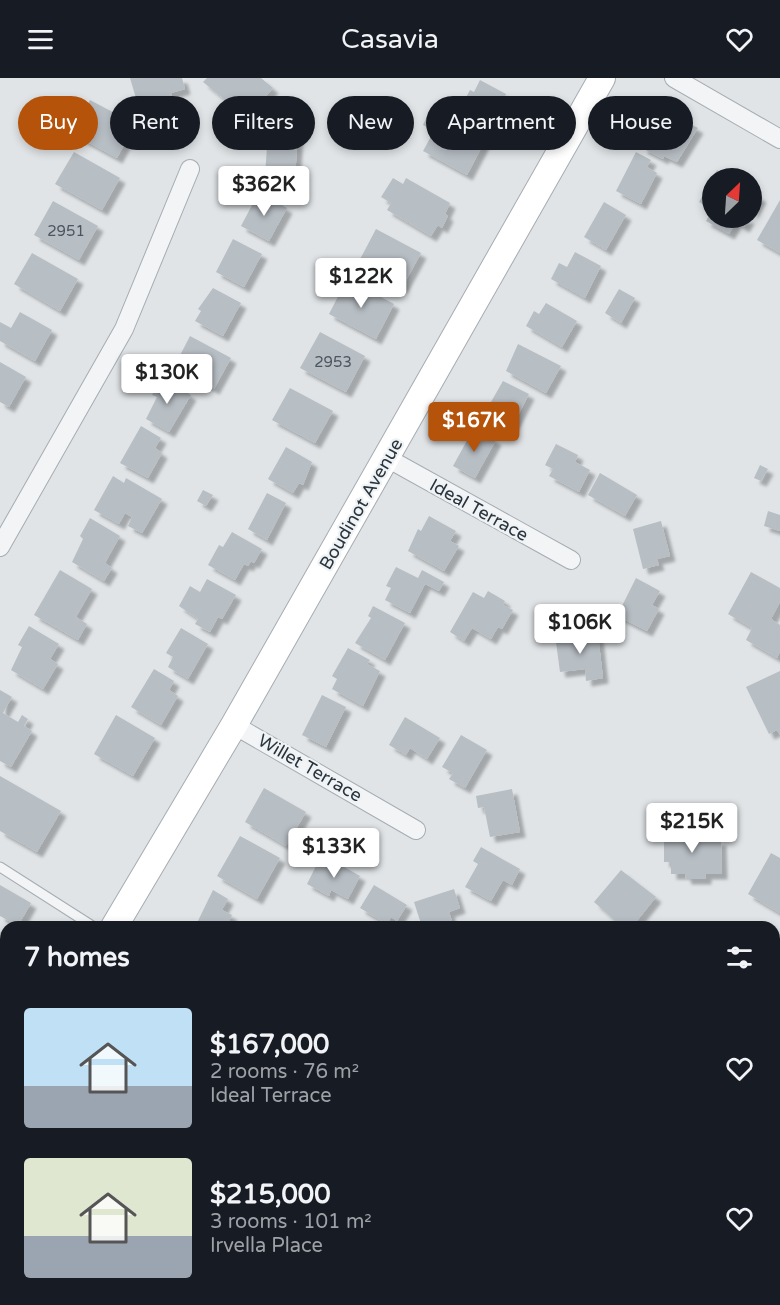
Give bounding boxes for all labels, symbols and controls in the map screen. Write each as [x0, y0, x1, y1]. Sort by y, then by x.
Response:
icon: menu [24, 23, 57, 56]
text: Casavia [341, 23, 439, 56]
icon: heart [723, 23, 756, 56]
chip: Buy [18, 96, 98, 150]
chip: Rent [110, 96, 200, 150]
chip: Filters [212, 96, 315, 150]
chip: New [327, 96, 414, 150]
chip: Apartment [426, 96, 576, 150]
chip: House [588, 96, 693, 150]
pin: $362K [222, 166, 306, 217]
north arrow [702, 168, 762, 228]
map controls [702, 168, 762, 228]
text: $362K [232, 173, 296, 197]
house number: 2951 [47, 222, 85, 240]
pin: $122K [319, 258, 403, 309]
text: $122K [329, 265, 393, 289]
house number: 2953 [314, 353, 352, 371]
pin: $130K [125, 354, 209, 405]
text: $130K [135, 361, 199, 385]
pin: $167K [432, 402, 516, 453]
text: $167K [442, 409, 506, 433]
street label: Boudinot Avenue [314, 434, 408, 574]
street label: Ideal Terrace [426, 474, 532, 546]
pin: $106K [538, 604, 622, 655]
text: $106K [548, 611, 612, 635]
street label: Willet Terrace [254, 729, 366, 807]
pin: $215K [650, 803, 734, 854]
text: $215K [660, 810, 724, 834]
pin: $133K [292, 828, 376, 879]
text: $133K [302, 835, 366, 859]
icon: filters [723, 941, 756, 974]
text: 7 homes [24, 942, 130, 973]
text: $167,000 [210, 1029, 329, 1060]
icon: home [72, 1032, 144, 1104]
icon: heart [723, 1052, 756, 1085]
text: 2 rooms · 76 m² [210, 1060, 359, 1084]
text: Ideal Terrace [210, 1084, 331, 1108]
text: $215,000 [210, 1179, 330, 1210]
icon: home [72, 1182, 144, 1254]
icon: heart [723, 1202, 756, 1235]
text: 3 rooms · 101 m² [210, 1210, 372, 1234]
text: Irvella Place [210, 1234, 323, 1258]

